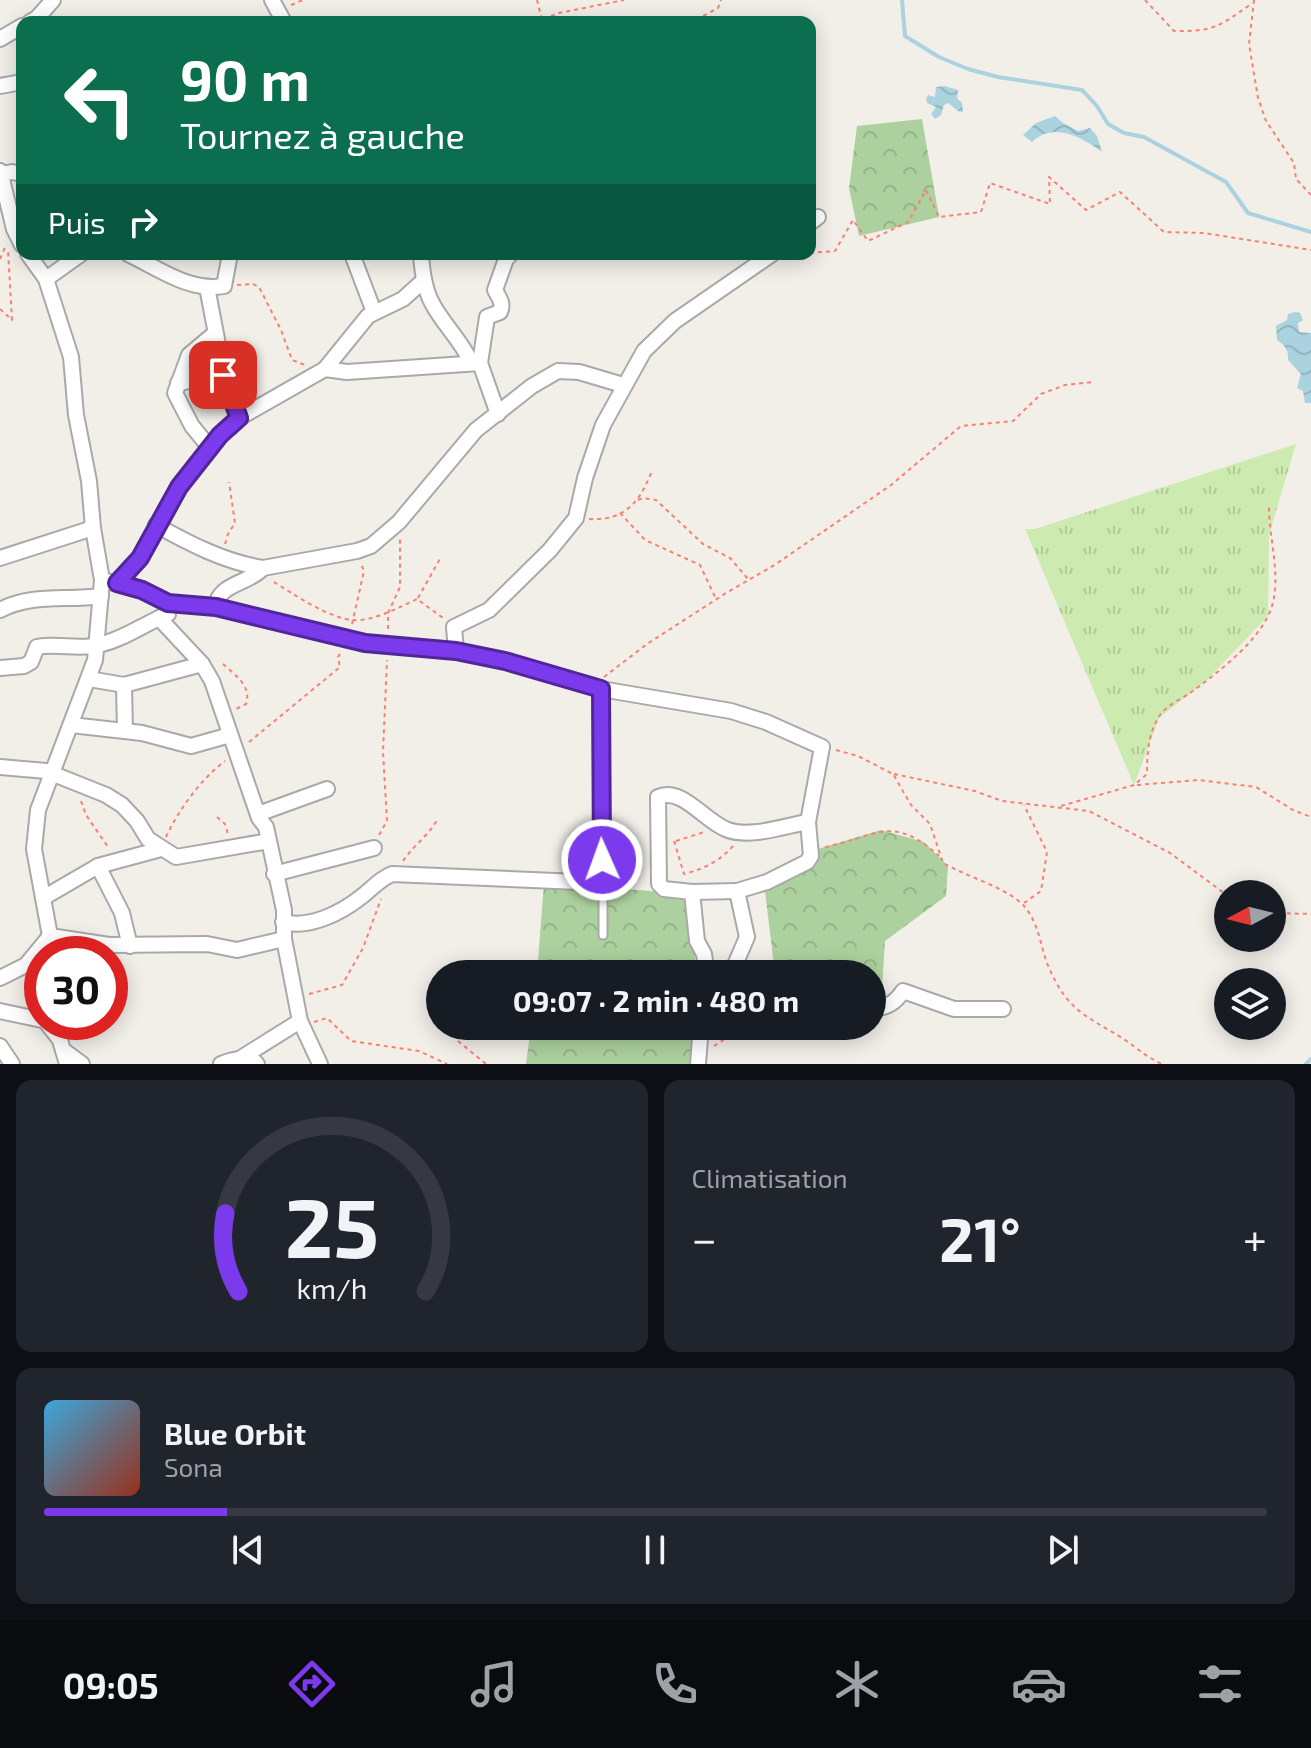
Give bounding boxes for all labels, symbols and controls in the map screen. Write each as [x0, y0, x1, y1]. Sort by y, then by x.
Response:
text: 90 m [180, 45, 310, 112]
icon: left [48, 48, 152, 152]
text: Tournez à gauche [180, 113, 465, 156]
icon: right [121, 200, 165, 244]
text: Puis [48, 204, 105, 240]
pin [189, 341, 257, 409]
icon: arrive [201, 353, 245, 397]
position arrow [560, 818, 644, 902]
north arrow [1214, 880, 1286, 952]
map controls [1214, 880, 1286, 1040]
speed limit sign: 30 [24, 936, 128, 1040]
button: layers [1214, 968, 1286, 1040]
text: 09:07 · 2 min · 480 m [513, 982, 799, 1018]
text: Climatisation [692, 1162, 848, 1193]
text: 25 [285, 1175, 379, 1275]
text: 21° [939, 1202, 1021, 1274]
text: − [692, 1211, 717, 1264]
text: + [1243, 1211, 1267, 1264]
text: km/h [296, 1270, 367, 1305]
text: Blue Orbit [164, 1415, 306, 1451]
text: Sona [164, 1451, 223, 1482]
icon: previous [226, 1528, 270, 1572]
icon: pause [633, 1528, 677, 1572]
icon: next [1041, 1528, 1085, 1572]
icon: directions [284, 1656, 340, 1712]
icon: music [466, 1656, 522, 1712]
icon: phone [647, 1656, 703, 1712]
icon: climate [829, 1656, 885, 1712]
icon: car [1011, 1656, 1067, 1712]
icon: filters [1192, 1656, 1248, 1712]
text: 09:05 [63, 1663, 159, 1706]

